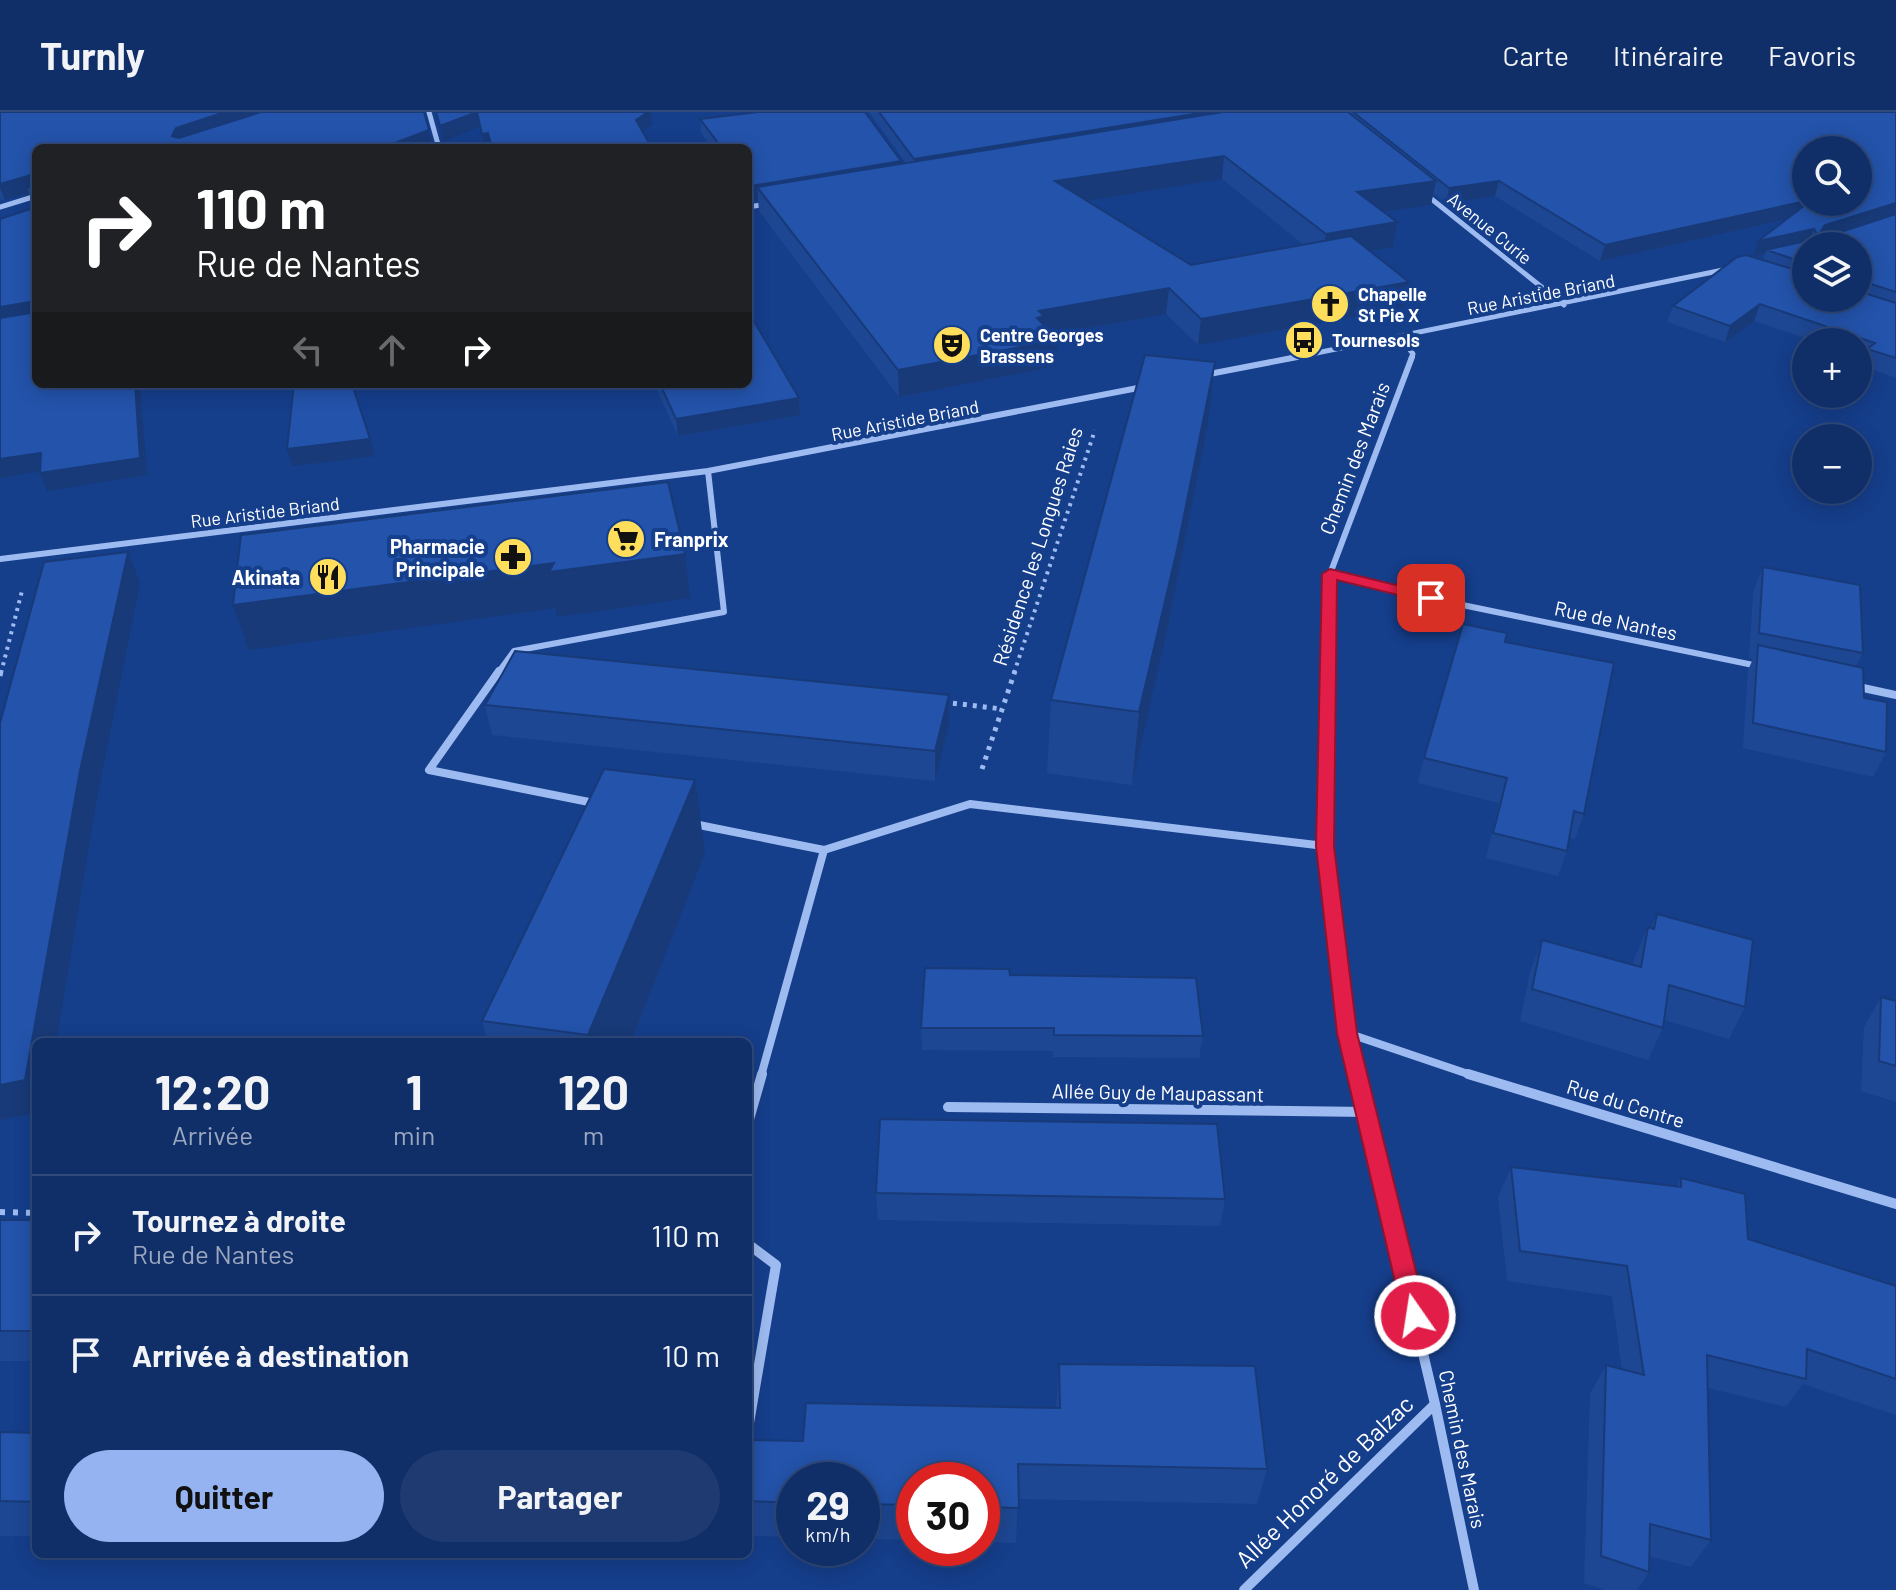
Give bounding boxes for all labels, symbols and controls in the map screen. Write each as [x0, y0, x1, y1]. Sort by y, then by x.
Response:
text: Turnly [40, 32, 145, 78]
text: Carte [1503, 38, 1569, 72]
text: Itinéraire [1613, 38, 1724, 72]
text: Favoris [1768, 38, 1856, 72]
map controls [1792, 136, 1872, 504]
button: search [1792, 136, 1872, 216]
text: 110 m [196, 173, 326, 240]
icon: right [64, 176, 168, 280]
street label: Avenue Curie [1443, 187, 1537, 269]
button: layers [1792, 232, 1872, 312]
text: Rue de Nantes [196, 241, 421, 284]
street label: Rue Aristide Briand [1465, 269, 1617, 319]
church icon: Chapelle St Pie X [1309, 283, 1351, 325]
place label: Chapelle St Pie X [1358, 283, 1427, 326]
bus stop icon: Tournesols [1283, 319, 1325, 361]
theatre icon: Centre Georges Brassens [931, 324, 973, 366]
place label: Centre Georges Brassens [980, 324, 1104, 367]
icon: left [286, 328, 330, 372]
icon: ahead [370, 328, 414, 372]
icon: right [454, 328, 498, 372]
button: + [1792, 328, 1872, 408]
place label: Tournesols [1332, 329, 1420, 351]
street label: Chemin des Marais [1314, 378, 1394, 538]
street label: Rue Aristide Briand [829, 395, 981, 445]
street label: Résidence les Longues Raies [987, 424, 1087, 668]
button: − [1792, 424, 1872, 504]
street label: Rue Aristide Briand [189, 492, 341, 532]
supermarket icon: Franprix [605, 518, 647, 560]
place label: Franprix [654, 527, 729, 551]
place label: Pharmacie Principale [390, 534, 485, 581]
pharmacy icon: Pharmacie Principale [492, 536, 534, 578]
restaurant icon: Akinata [307, 556, 349, 598]
pin [1397, 564, 1465, 632]
place label: Akinata [231, 565, 300, 589]
icon: arrive [1409, 576, 1453, 620]
street label: Rue de Nantes [1552, 595, 1680, 645]
text: 12:20 [155, 1062, 270, 1120]
text: 1 [406, 1062, 423, 1120]
text: 120 [558, 1062, 629, 1120]
street label: Rue du Centre [1564, 1074, 1688, 1132]
street label: Allée Guy de Maupassant [1052, 1078, 1264, 1106]
text: Arrivée [172, 1119, 253, 1150]
text: min [393, 1119, 435, 1150]
text: m [583, 1119, 604, 1150]
text: Tournez à droite [132, 1202, 346, 1238]
icon: right [64, 1213, 108, 1257]
text: 110 m [651, 1217, 720, 1253]
text: Rue de Nantes [132, 1238, 294, 1269]
position arrow [1373, 1274, 1457, 1358]
icon: arrive [64, 1333, 108, 1377]
text: Arrivée à destination [132, 1337, 409, 1373]
text: 10 m [662, 1337, 720, 1373]
street label: Chemin des Marais [1434, 1367, 1492, 1531]
street label: Allée Honoré de Balzac [1229, 1389, 1419, 1573]
button: Quitter [64, 1450, 384, 1542]
button: Partager [400, 1450, 720, 1542]
speed limit sign: 30 [896, 1462, 1000, 1566]
text: 29 [806, 1480, 850, 1528]
text: km/h [805, 1522, 851, 1546]

